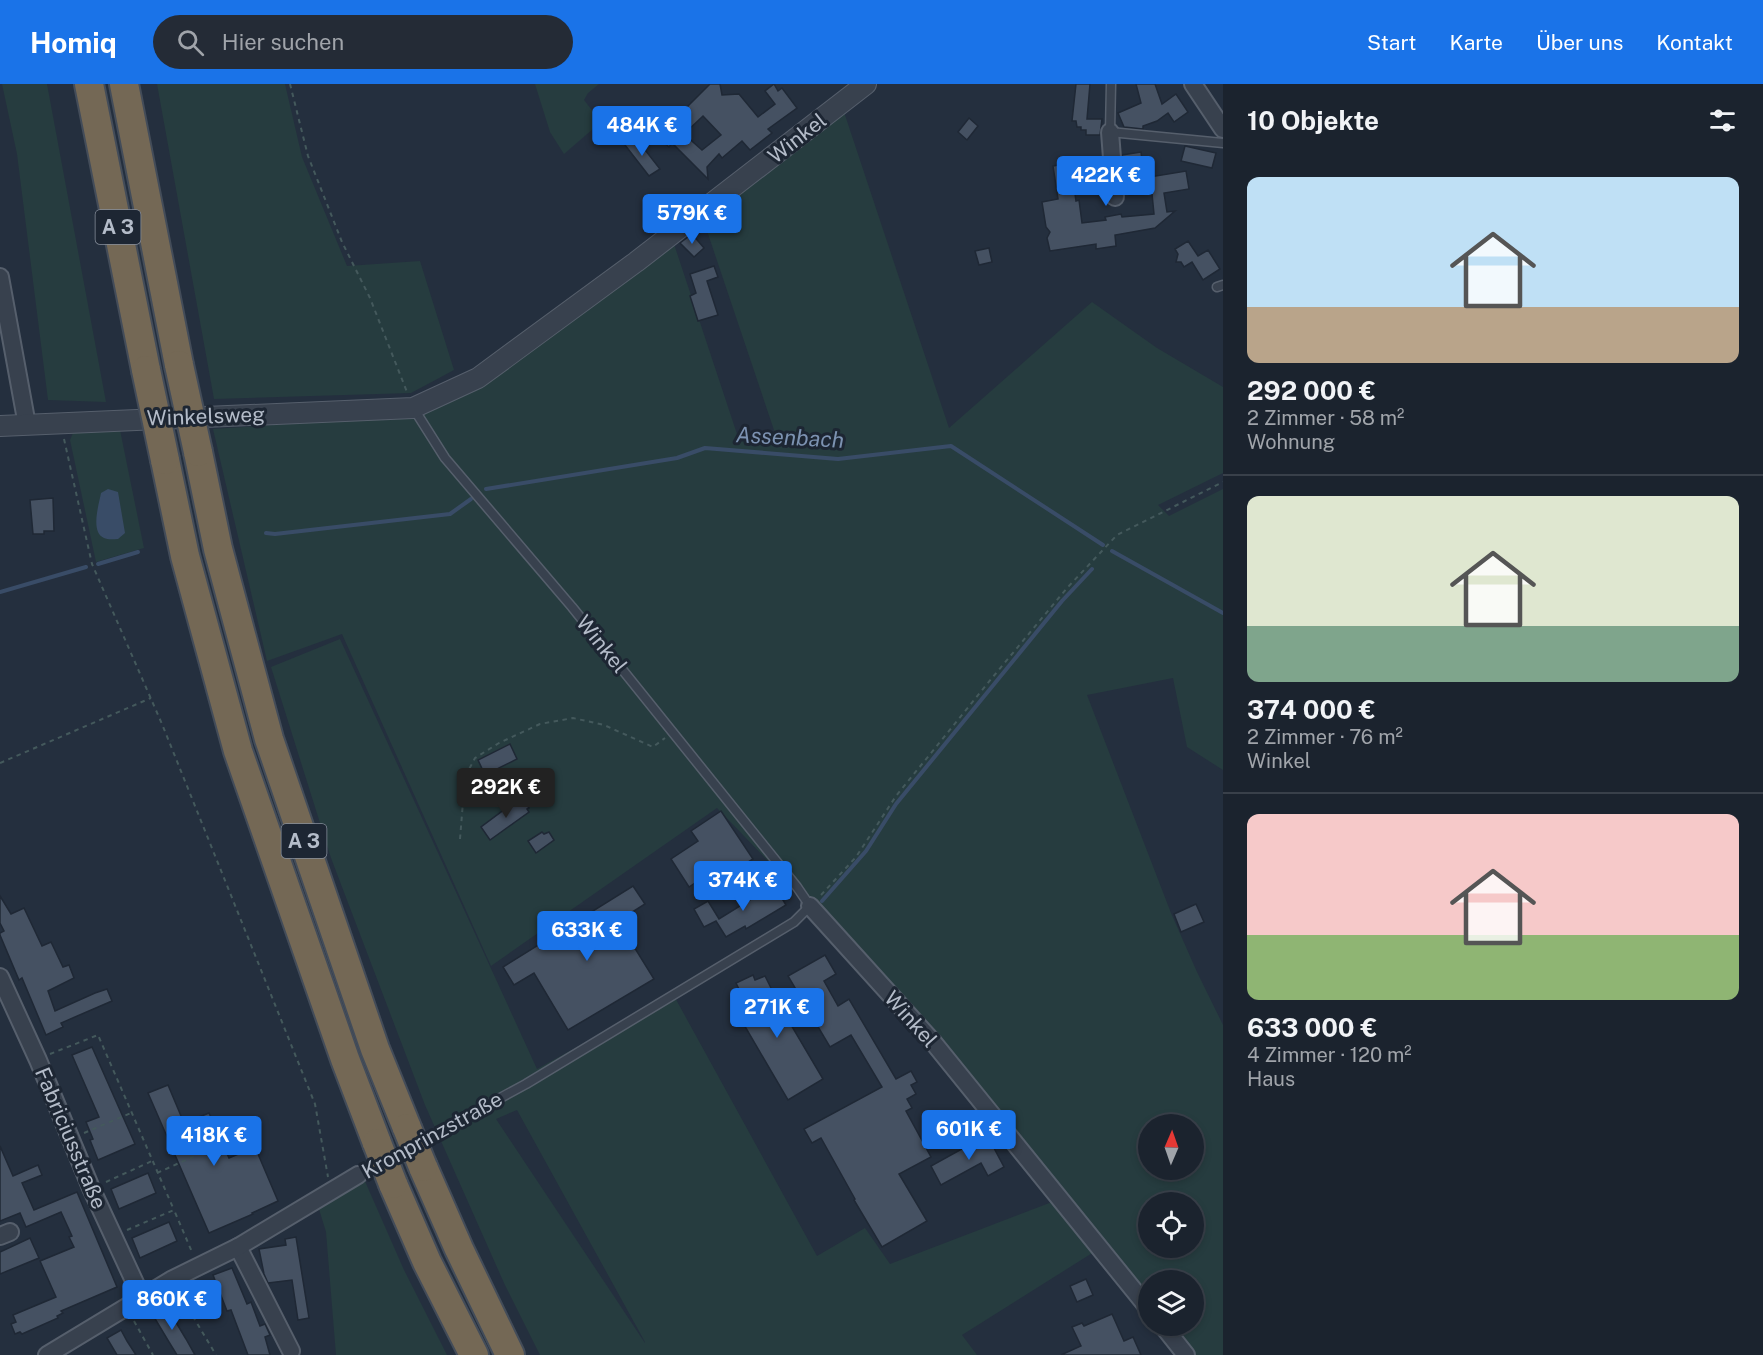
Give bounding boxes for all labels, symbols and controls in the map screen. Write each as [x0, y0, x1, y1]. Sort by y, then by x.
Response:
search box [153, 15, 573, 69]
text: Homiq [30, 26, 117, 59]
icon: search [174, 26, 207, 59]
text: Hier suchen [222, 29, 344, 55]
text: Start [1367, 30, 1416, 55]
text: Karte [1449, 30, 1503, 55]
text: Über uns [1536, 30, 1623, 55]
text: Kontakt [1656, 30, 1733, 55]
icon: filters [1706, 104, 1739, 137]
text: 10 Objekte [1247, 105, 1379, 136]
pin: 484K € [593, 106, 691, 157]
street label: Winkel [763, 108, 831, 168]
text: 484K € [606, 113, 678, 137]
pin: 422K € [1057, 156, 1155, 207]
text: 422K € [1071, 163, 1141, 187]
pin: 579K € [643, 194, 741, 245]
text: 579K € [657, 201, 727, 225]
road number: A 3 [96, 210, 140, 244]
icon: home [1439, 216, 1547, 324]
text: 292 000 € [1247, 375, 1376, 406]
street label: Winkelsweg [146, 401, 266, 431]
text: 2 Zimmer · 58 m² [1247, 406, 1404, 430]
water label: Assenbach [735, 421, 845, 453]
text: Wohnung [1247, 430, 1335, 454]
icon: home [1439, 535, 1547, 643]
street label: Winkel [571, 610, 633, 678]
text: 374 000 € [1247, 694, 1376, 725]
text: 2 Zimmer · 76 m² [1247, 725, 1403, 749]
text: Winkel [1247, 749, 1311, 773]
pin: 292K € [457, 768, 555, 819]
text: 292K € [471, 775, 541, 799]
road number: A 3 [282, 824, 326, 858]
icon: home [1439, 853, 1547, 961]
pin: 374K € [694, 861, 792, 912]
text: 374K € [708, 868, 778, 892]
pin: 633K € [538, 911, 636, 962]
text: 633K € [551, 918, 623, 942]
street label: Winkel [879, 986, 943, 1052]
pin: 271K € [728, 988, 826, 1039]
text: 271K € [744, 995, 810, 1019]
text: 633 000 € [1247, 1012, 1377, 1043]
text: 4 Zimmer · 120 m² [1247, 1043, 1412, 1067]
street label: Fabriciusstraße [30, 1063, 112, 1213]
text: Haus [1247, 1067, 1295, 1091]
street label: Kronprinzstraße [357, 1086, 507, 1184]
pin: 601K € [920, 1110, 1018, 1161]
north arrow [1138, 1114, 1204, 1180]
map controls [1138, 1114, 1204, 1336]
pin: 418K € [165, 1116, 263, 1167]
text: 601K € [936, 1117, 1002, 1141]
text: 418K € [181, 1123, 247, 1147]
button: locate [1138, 1192, 1204, 1258]
button: layers [1138, 1270, 1204, 1336]
pin: 860K € [123, 1280, 221, 1331]
text: 860K € [136, 1287, 208, 1311]

